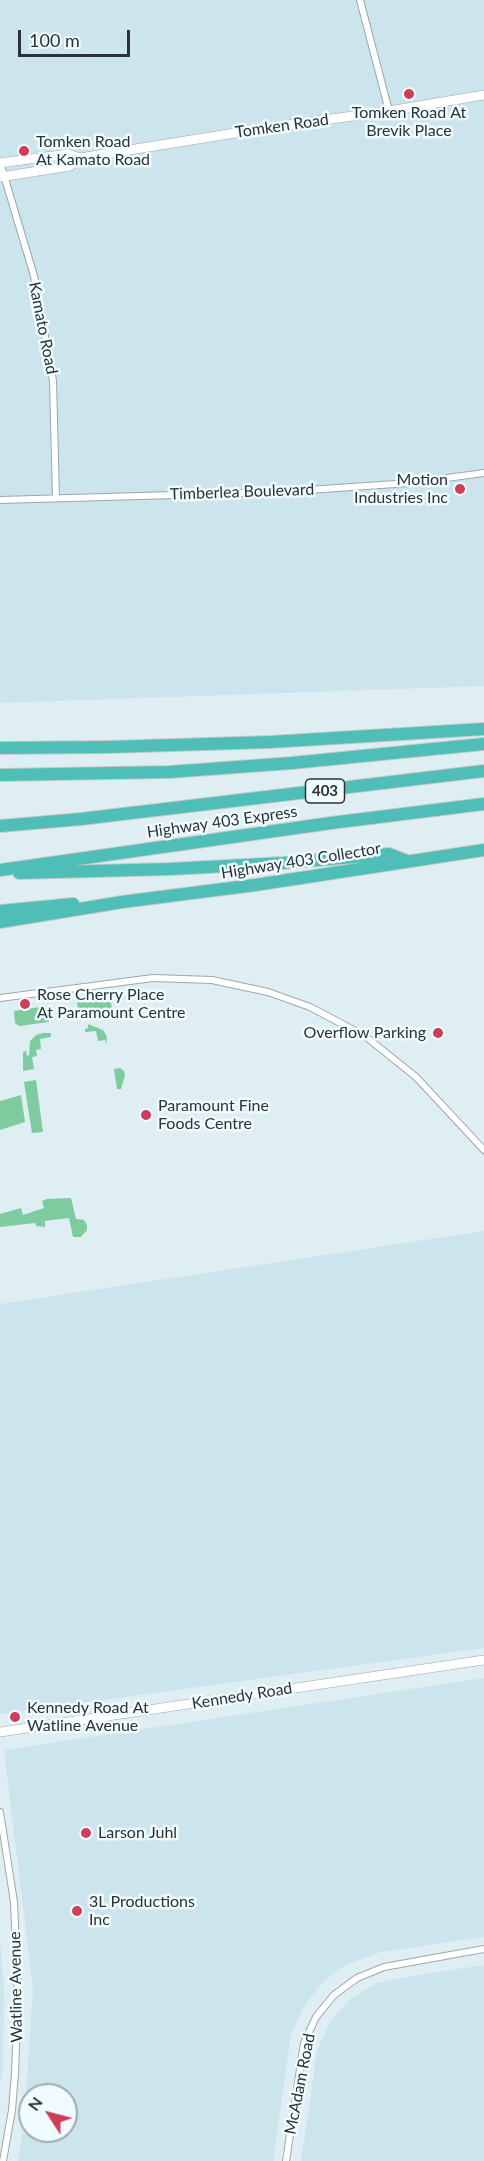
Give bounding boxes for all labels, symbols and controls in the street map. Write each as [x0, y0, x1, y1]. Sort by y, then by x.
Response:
scale bar [21, 18, 134, 56]
text: 100 m [29, 29, 80, 51]
marker: Tomken Road At Brevik Place [402, 87, 416, 101]
place label: Tomken Road At Brevik Place [352, 103, 466, 141]
street label: Tomken Road [234, 110, 330, 142]
place label: Tomken Road At Kamato Road [36, 132, 150, 170]
marker: Tomken Road At Kamato Road [17, 144, 31, 158]
street label: Kamato Road [25, 280, 61, 376]
place label: Motion Industries Inc [354, 470, 448, 508]
street label: Timberlea Boulevard [169, 480, 315, 504]
marker: Motion Industries Inc [453, 482, 467, 496]
road number: 403 [306, 779, 344, 803]
street label: Highway 403 Express [146, 802, 298, 842]
street label: Highway 403 Collector [220, 839, 382, 883]
place label: Rose Cherry Place At Paramount Centre [37, 985, 185, 1023]
marker: Rose Cherry Place At Paramount Centre [18, 997, 32, 1011]
place label: Overflow Parking [304, 1023, 426, 1043]
marker: Overflow Parking [431, 1026, 445, 1040]
place label: Paramount Fine Foods Centre [158, 1096, 269, 1134]
marker: Paramount Fine Foods Centre [139, 1108, 153, 1122]
street label: Kennedy Road [190, 1679, 294, 1713]
place label: Kennedy Road At Watline Avenue [27, 1698, 149, 1736]
marker: Kennedy Road At Watline Avenue [8, 1710, 22, 1724]
place label: Larson Juhl [98, 1823, 177, 1843]
marker: Larson Juhl [79, 1826, 93, 1840]
place label: 3L Productions Inc [89, 1892, 195, 1930]
marker: 3L Productions Inc [70, 1904, 84, 1918]
street label: Watline Avenue [5, 1931, 27, 2043]
street label: McAdam Road [281, 2032, 319, 2136]
north arrow [18, 2083, 78, 2143]
text: N [23, 2093, 46, 2114]

